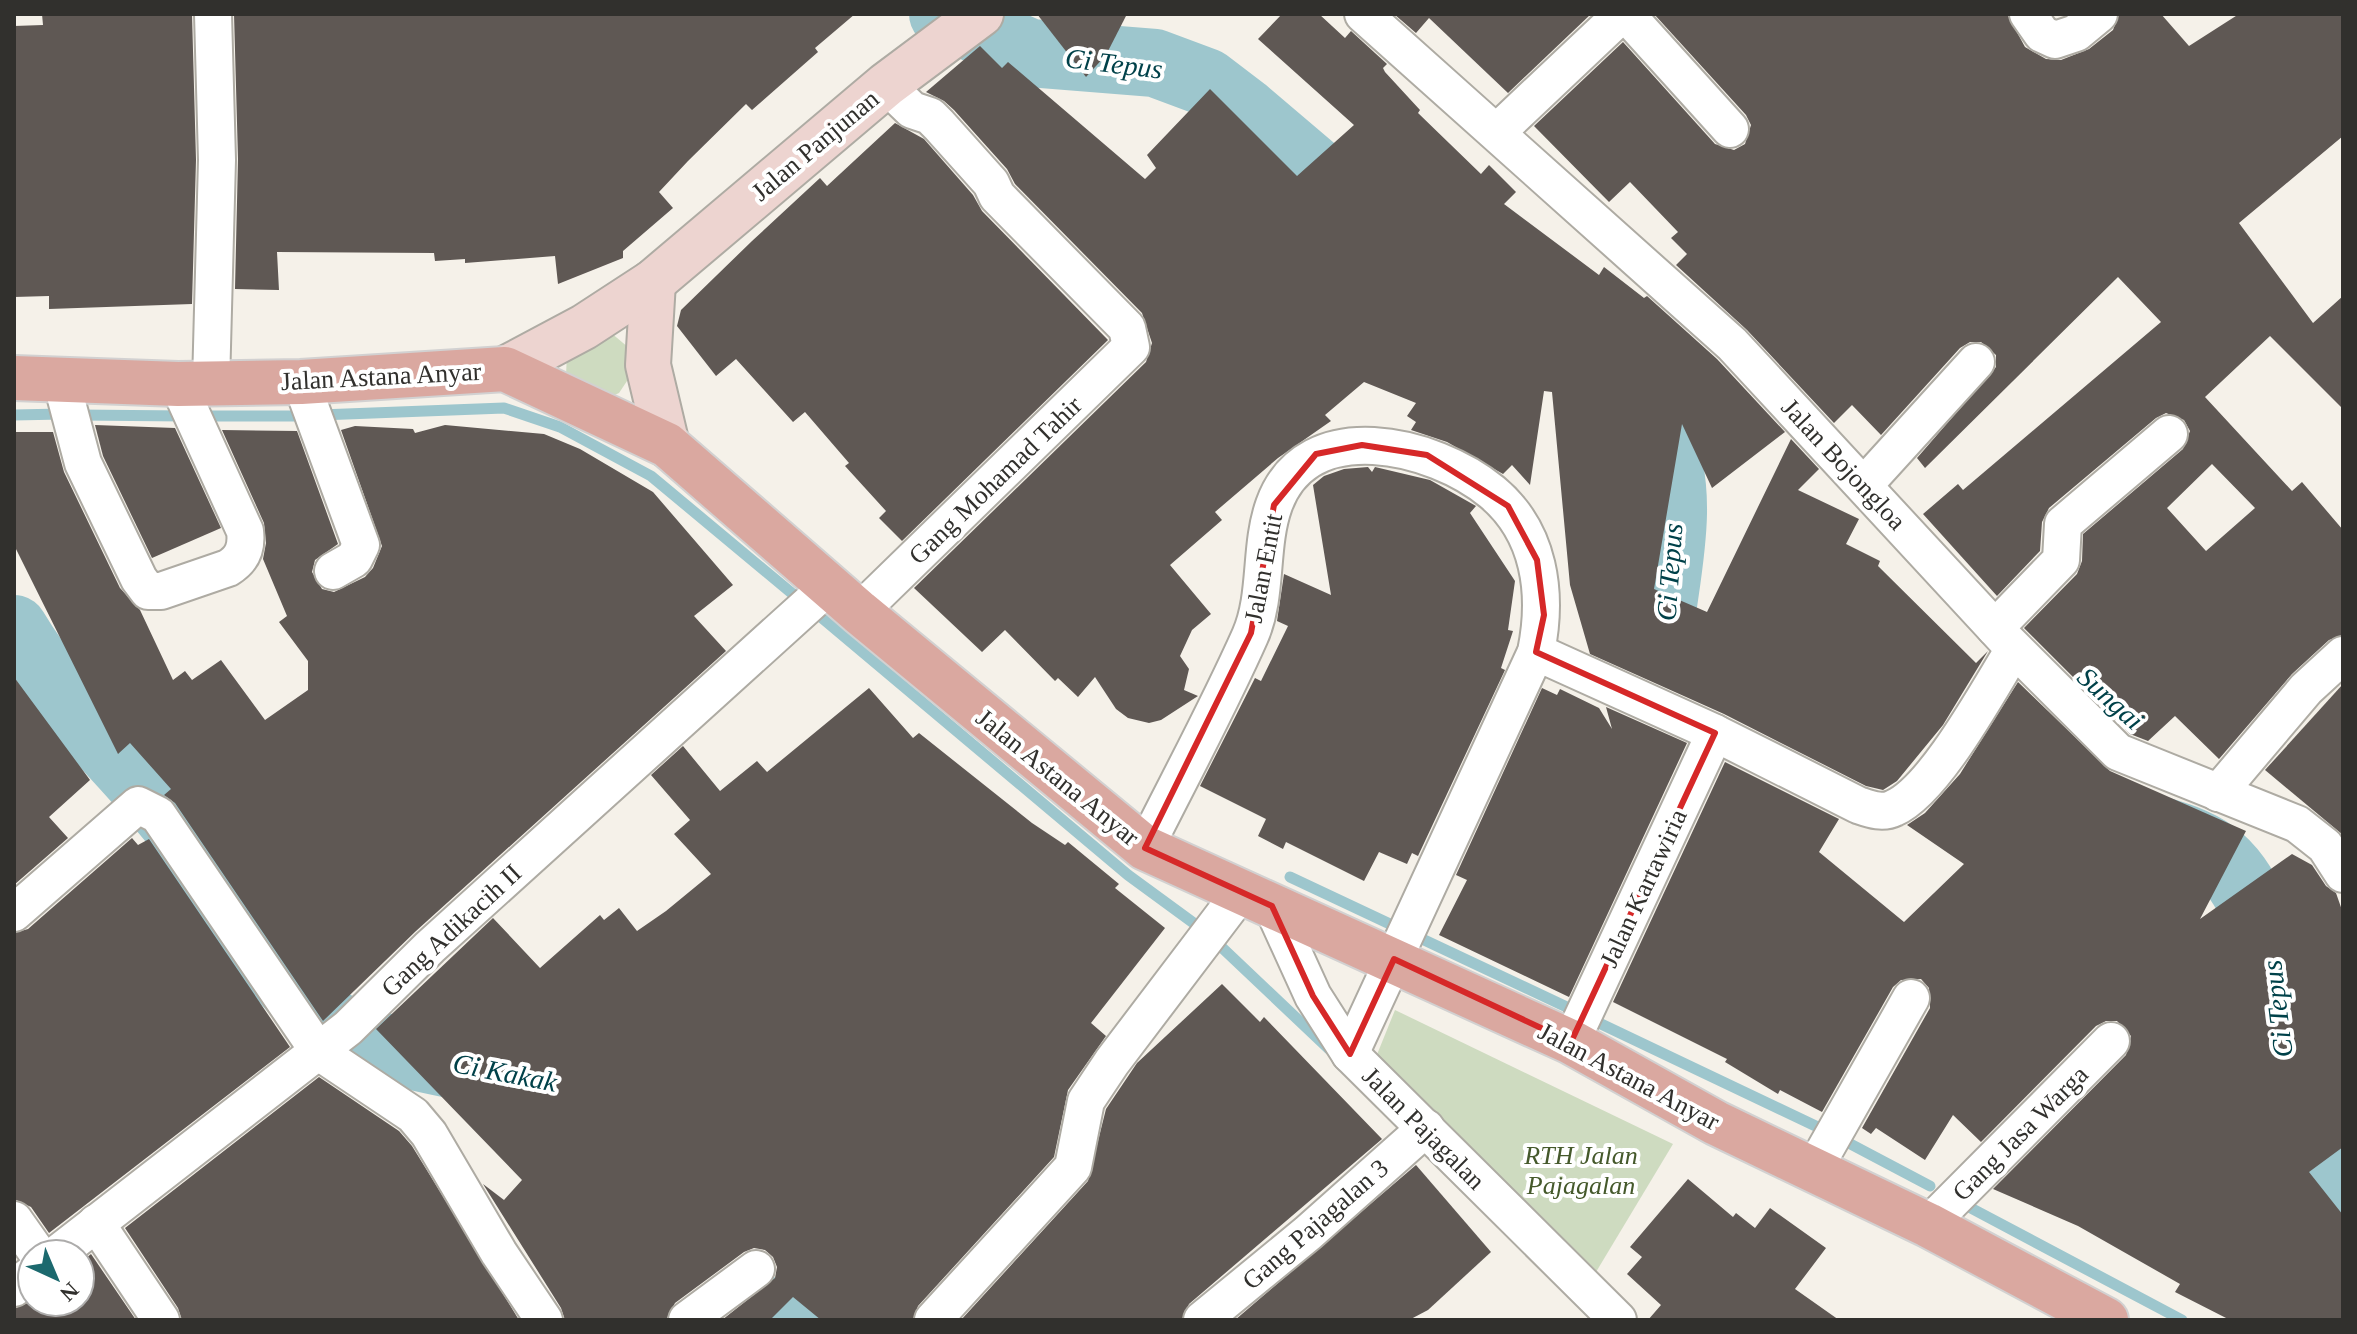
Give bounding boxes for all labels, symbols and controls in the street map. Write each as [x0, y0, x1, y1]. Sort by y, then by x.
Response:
water label: Ci Tepus [1064, 42, 1164, 85]
street label: Jalan Panjunan [746, 84, 885, 207]
street label: Jalan Astana Anyar [280, 357, 482, 396]
street label: Gang Mohamad Tahir [903, 390, 1088, 570]
street label: Jalan Bojongloa [1776, 393, 1912, 536]
street label: Jalan Entit [1239, 510, 1288, 625]
water label: Ci Tepus [1651, 522, 1688, 622]
water label: Sungai [2071, 661, 2150, 736]
street label: Jalan Astana Anyar [971, 703, 1145, 852]
street label: Jalan Kartawiria [1594, 804, 1693, 972]
street label: Gang Adikacih II [375, 858, 527, 1003]
water label: Ci Tepus [2256, 958, 2299, 1059]
street label: Jalan Astana Anyar [1533, 1017, 1724, 1137]
water label: Ci Kakak [450, 1047, 560, 1098]
street label: Gang Jasa Warga [1947, 1060, 2094, 1207]
street label: Jalan Pajagalan [1356, 1061, 1491, 1196]
park label: RTH Jalan Pajagalan [1523, 1141, 1638, 1200]
street label: Gang Pajagalan 3 [1237, 1153, 1394, 1295]
north arrow [16, 1238, 96, 1318]
text: N [55, 1278, 84, 1307]

